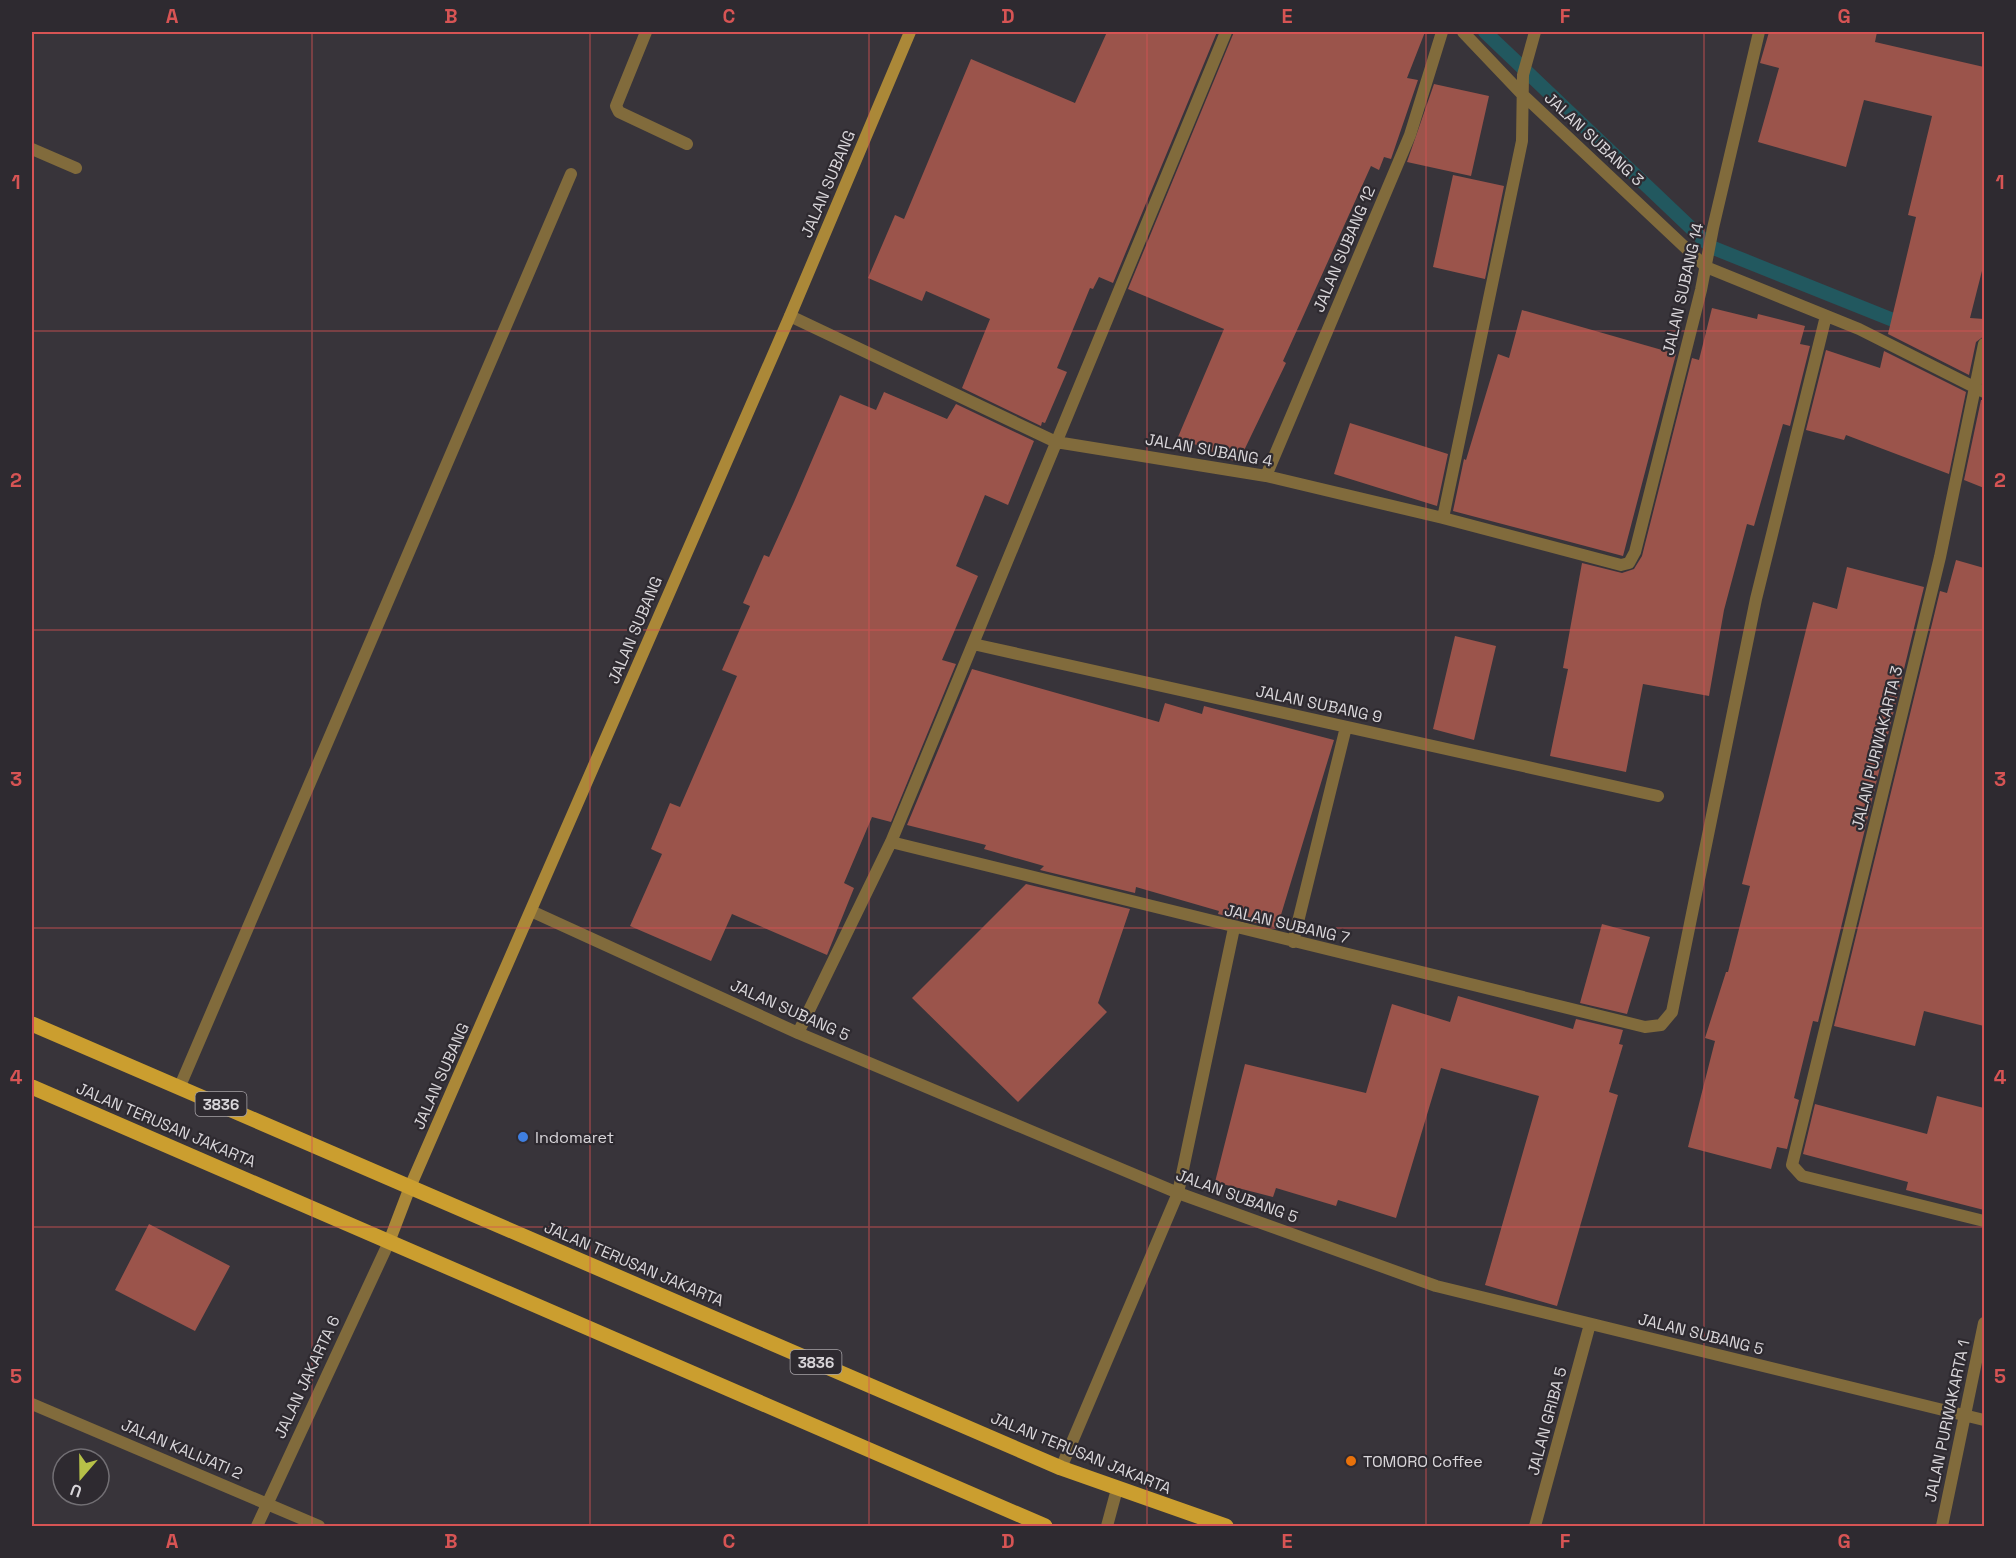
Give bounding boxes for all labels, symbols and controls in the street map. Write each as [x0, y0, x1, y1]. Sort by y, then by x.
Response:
text: A [166, 3, 179, 29]
text: B [444, 3, 458, 29]
text: C [723, 3, 736, 29]
text: D [1001, 3, 1015, 29]
text: E [1281, 3, 1293, 29]
text: F [1560, 3, 1571, 29]
text: G [1837, 3, 1851, 29]
street label: JALAN SUBANG 3 [1540, 87, 1648, 191]
street label: JALAN SUBANG [796, 127, 860, 241]
text: 1 [11, 169, 21, 195]
text: 1 [1995, 169, 2005, 195]
street label: JALAN SUBANG 12 [1308, 183, 1380, 315]
street label: JALAN SUBANG 14 [1658, 221, 1708, 357]
street label: JALAN SUBANG 4 [1144, 428, 1274, 472]
text: 2 [10, 467, 22, 493]
text: 2 [1994, 467, 2006, 493]
street label: JALAN SUBANG [603, 573, 667, 687]
street label: JALAN PURWAKARTA 3 [1846, 664, 1908, 832]
street label: JALAN SUBANG 9 [1254, 680, 1384, 728]
text: 3 [10, 766, 22, 792]
text: 3 [1994, 766, 2006, 792]
street label: JALAN SUBANG 7 [1222, 899, 1352, 949]
street label: JALAN SUBANG 5 [727, 974, 853, 1046]
street label: JALAN SUBANG [408, 1019, 474, 1133]
text: 4 [10, 1064, 23, 1090]
text: 4 [1994, 1064, 2007, 1090]
street label: JALAN TERUSAN JAKARTA [73, 1078, 259, 1172]
road number: 3836 [196, 1092, 246, 1116]
place label: Indomaret [535, 1127, 614, 1148]
marker: Indomaret [516, 1130, 530, 1144]
street label: JALAN SUBANG 5 [1173, 1164, 1301, 1228]
street label: JALAN TERUSAN JAKARTA [541, 1217, 727, 1311]
street label: JALAN SUBANG 5 [1636, 1308, 1766, 1360]
street label: JALAN JAKARTA 6 [269, 1312, 345, 1442]
street label: JALAN PURWAKARTA 1 [1920, 1338, 1974, 1504]
road number: 3836 [790, 1350, 842, 1374]
text: 5 [10, 1363, 22, 1389]
text: 5 [1994, 1363, 2006, 1389]
street label: JALAN GRIBA 5 [1522, 1365, 1572, 1477]
street label: JALAN TERUSAN JAKARTA [988, 1407, 1174, 1499]
street label: JALAN KALIJATI 2 [118, 1414, 246, 1484]
north arrow [51, 1447, 111, 1507]
place label: TOMORO Coffee [1363, 1451, 1483, 1472]
marker: TOMORO Coffee [1344, 1454, 1358, 1468]
text: U [67, 1479, 85, 1502]
text: A [166, 1528, 179, 1554]
text: B [444, 1528, 458, 1554]
text: C [723, 1528, 736, 1554]
text: D [1001, 1528, 1015, 1554]
text: E [1281, 1528, 1293, 1554]
text: F [1560, 1528, 1571, 1554]
text: G [1837, 1528, 1851, 1554]

